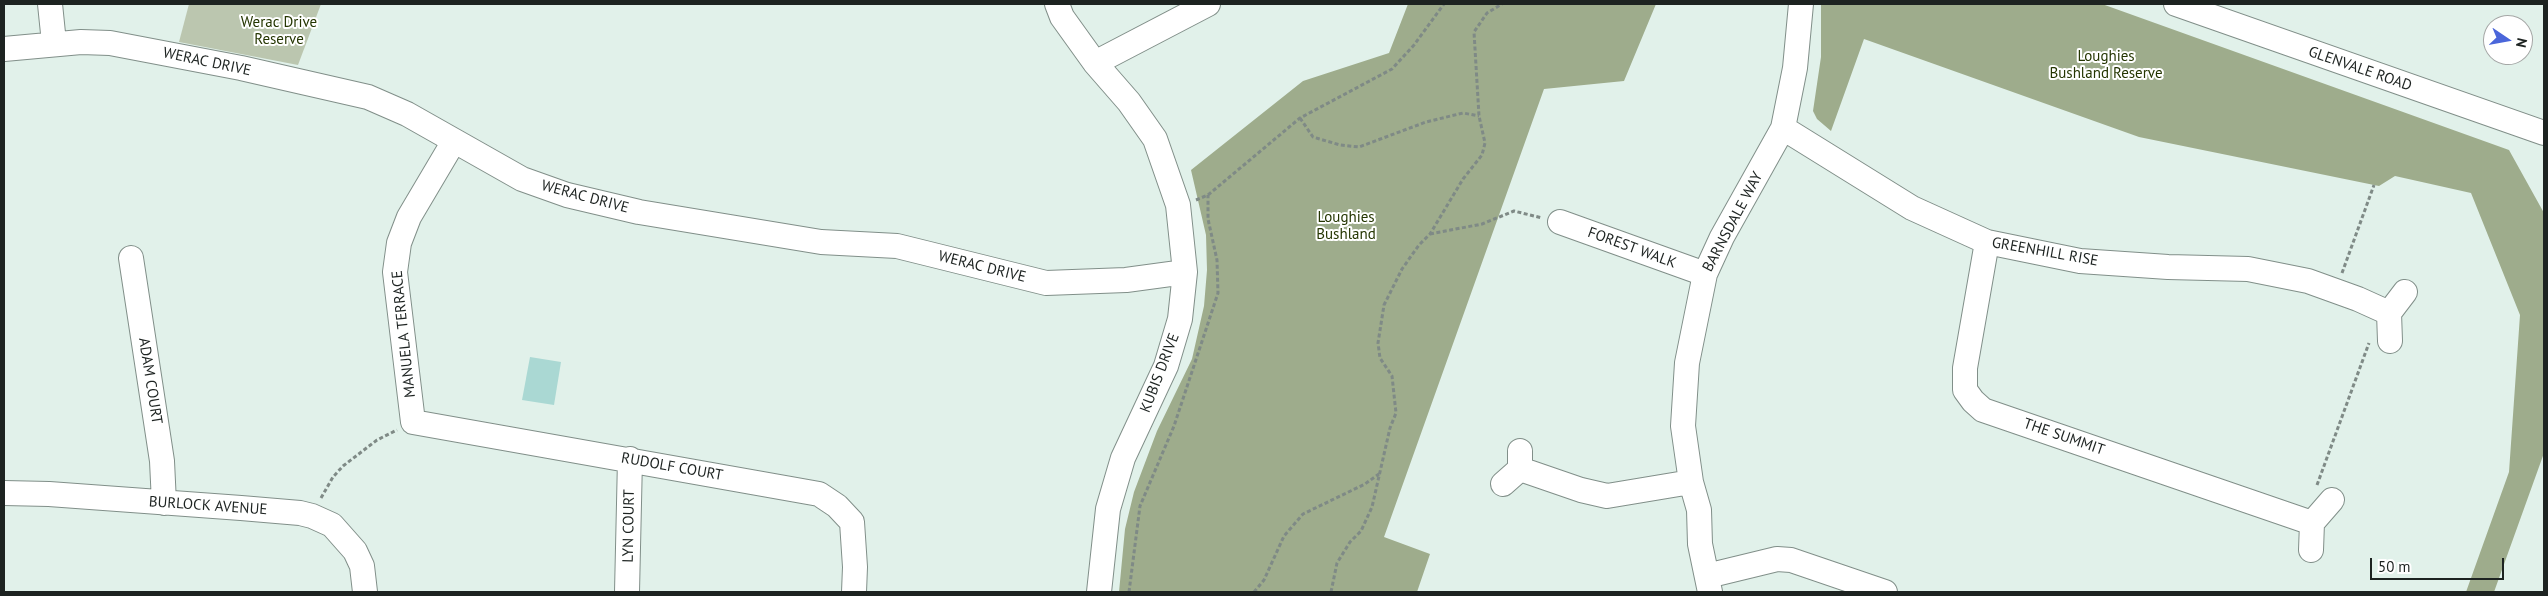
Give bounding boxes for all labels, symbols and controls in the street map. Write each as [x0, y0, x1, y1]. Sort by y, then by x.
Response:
park label: Werac Drive Reserve [241, 14, 317, 49]
north arrow [2483, 15, 2533, 65]
text: N [2512, 37, 2531, 49]
street label: GLENVALE ROAD [2306, 43, 2414, 95]
street label: WERAC DRIVE [161, 44, 253, 80]
park label: Loughies Bushland Reserve [2049, 48, 2163, 83]
street label: BARNSDALE WAY [1699, 169, 1767, 275]
street label: WERAC DRIVE [539, 177, 631, 217]
park label: Loughies Bushland [1316, 209, 1376, 244]
street label: FOREST WALK [1585, 224, 1679, 272]
street label: GREENHILL RISE [1990, 234, 2100, 270]
street label: WERAC DRIVE [936, 247, 1028, 287]
street label: MANUELA TERRACE [388, 269, 420, 399]
street label: KUBIS DRIVE [1137, 331, 1183, 415]
street label: ADAM COURT [134, 336, 166, 426]
street label: THE SUMMIT [2021, 415, 2107, 459]
street label: RUDOLF COURT [620, 449, 724, 485]
street label: LYN COURT [619, 489, 639, 563]
street label: BURLOCK AVENUE [148, 493, 268, 519]
scale bar [2373, 548, 2507, 580]
text: 50 m [2378, 557, 2411, 576]

